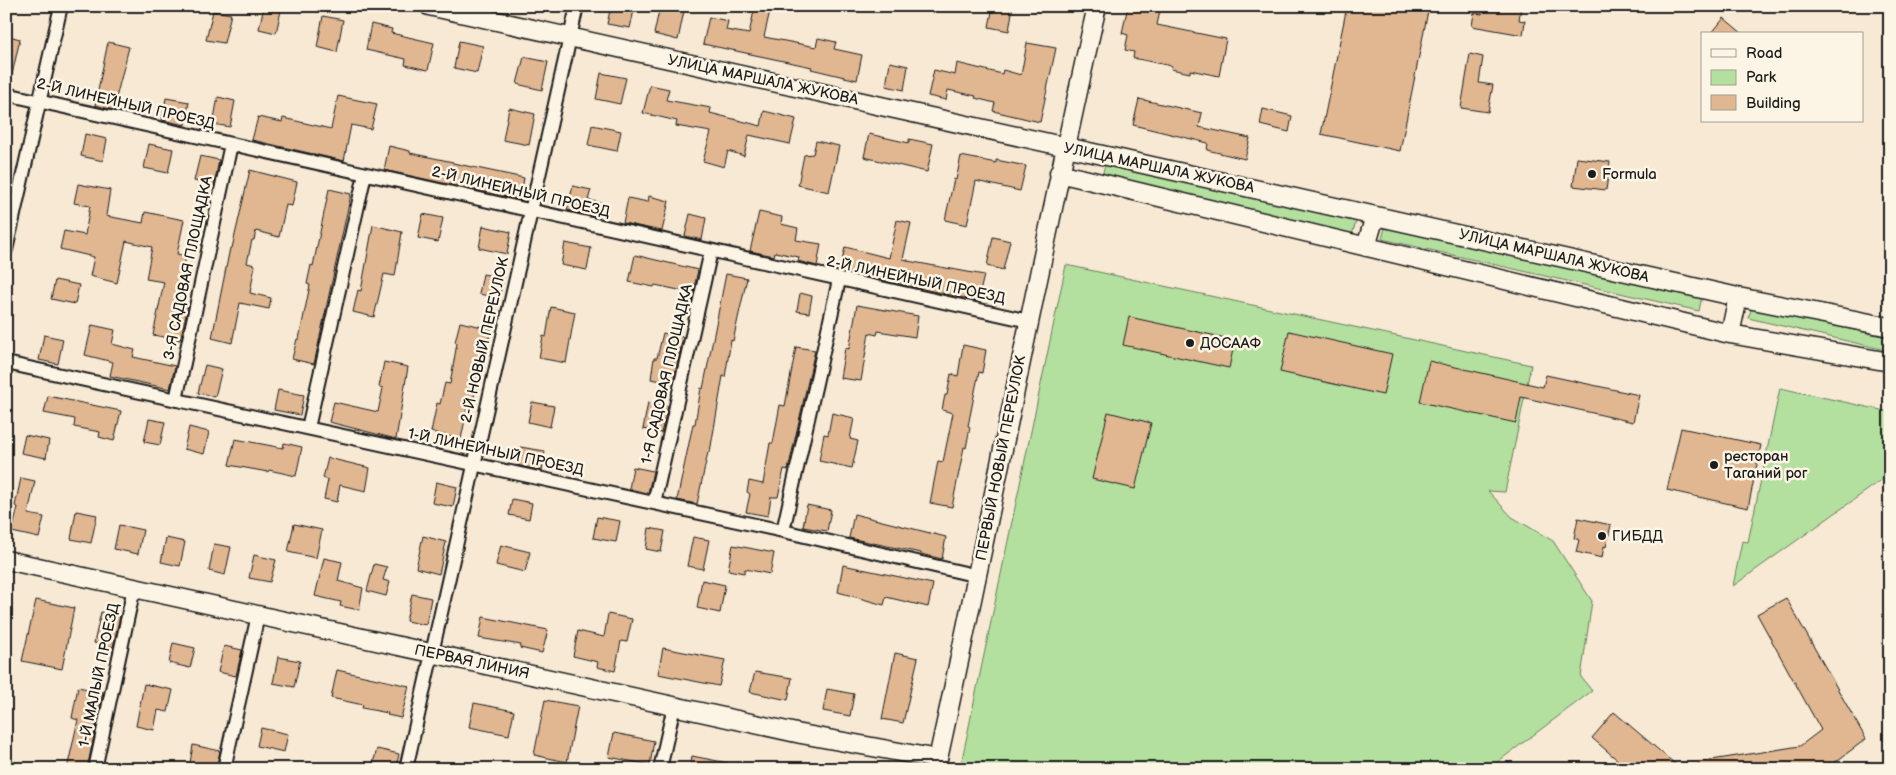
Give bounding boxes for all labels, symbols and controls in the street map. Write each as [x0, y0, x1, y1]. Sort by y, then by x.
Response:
legend [1701, 32, 1864, 122]
text: Road [1746, 44, 1782, 63]
street label: УЛИЦА МАРШАЛА ЖУКОВА [666, 51, 861, 110]
text: Park [1746, 68, 1777, 87]
street label: 2-Й ЛИНЕЙНЫЙ ПРОЕЗД [35, 74, 217, 134]
text: Building [1746, 94, 1801, 113]
street label: УЛИЦА МАРШАЛА ЖУКОВА [1062, 139, 1257, 198]
street label: 2-Й ЛИНЕЙНЫЙ ПРОЕЗД [430, 162, 612, 222]
place label: Formula [1602, 165, 1657, 184]
marker: Formula [1586, 168, 1598, 180]
street label: 3-Я САДОВАЯ ПЛОЩАДКА [159, 173, 217, 362]
street label: УЛИЦА МАРШАЛА ЖУКОВА [1457, 225, 1652, 287]
street label: 2-Й ЛИНЕЙНЫЙ ПРОЕЗД [825, 252, 1008, 308]
street label: 2-Й НОВЫЙ ПЕРЕУЛОК [457, 255, 513, 425]
street label: 1-Я САДОВАЯ ПЛОЩАДКА [637, 281, 697, 466]
place label: ДОСААФ [1200, 334, 1262, 353]
marker: ДОСААФ [1184, 337, 1196, 349]
street label: ПЕРВЫЙ НОВЫЙ ПЕРЕУЛОК [972, 353, 1030, 562]
street label: 1-Й ЛИНЕЙНЫЙ ПРОЕЗД [406, 424, 586, 480]
place label: ресторан Таганий рог [1724, 447, 1808, 483]
marker: ресторан Таганий рог [1708, 459, 1720, 471]
place label: ГИБДД [1612, 527, 1663, 546]
marker: ГИБДД [1596, 530, 1608, 542]
street label: 1-Й МАЛЫЙ ПРОЕЗД [74, 601, 124, 749]
street label: ПЕРВАЯ ЛИНИЯ [413, 641, 531, 683]

